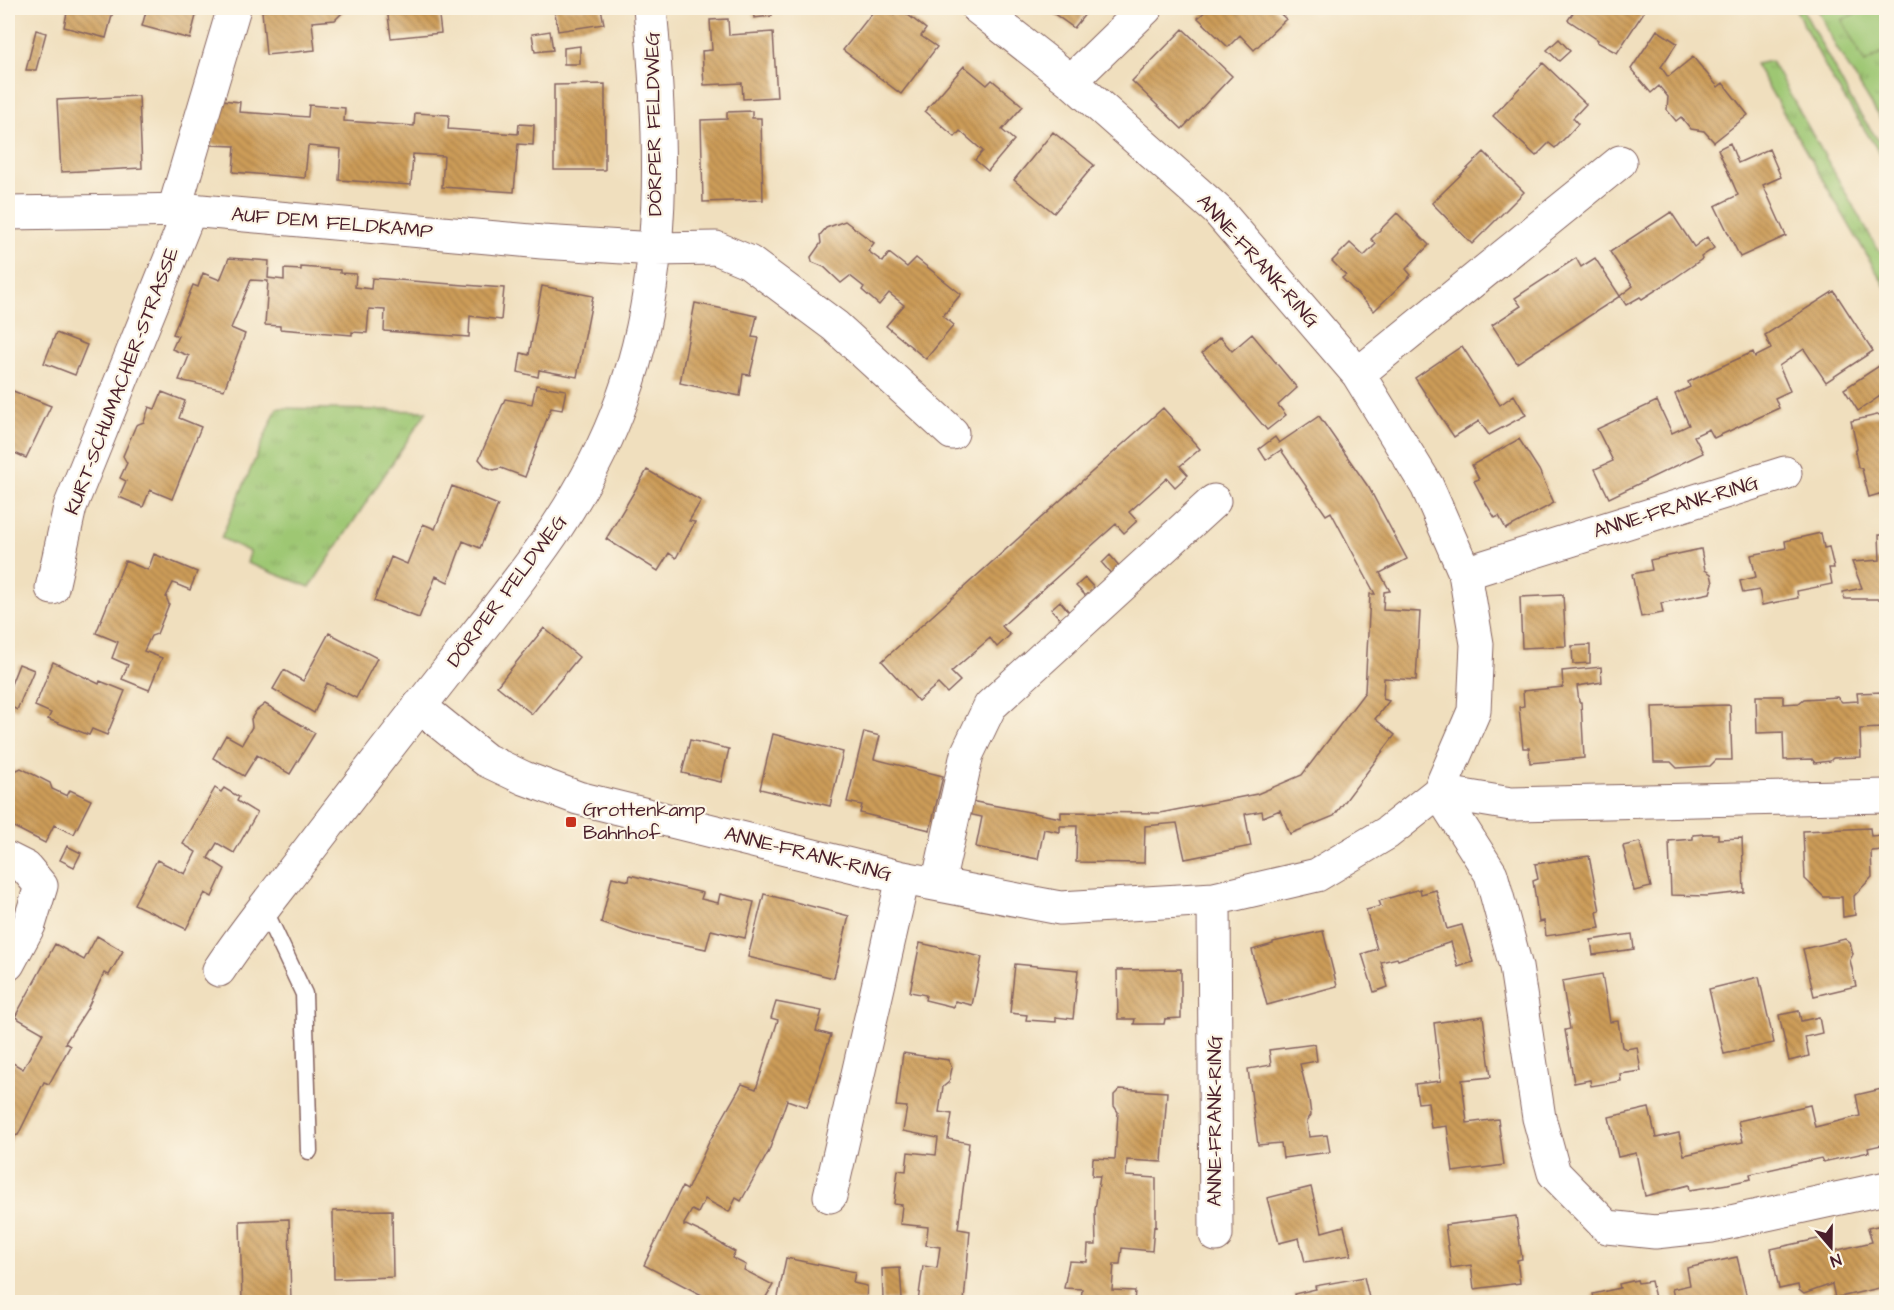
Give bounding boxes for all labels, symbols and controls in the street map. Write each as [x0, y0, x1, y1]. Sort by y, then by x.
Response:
street label: DÖRPER FELDWEG [638, 31, 670, 216]
street label: ANNE-FRANK-RING [1190, 188, 1326, 334]
street label: AUF DEM FELDKAMP [230, 200, 434, 246]
street label: KURT-SCHUMACHER-STRASSE [58, 243, 186, 519]
street label: ANNE-FRANK-RING [1590, 469, 1762, 545]
street label: DÖRPER FELDWEG [440, 509, 574, 673]
place label: Grottenkamp Bahnhof [583, 796, 705, 847]
marker: Grottenkamp Bahnhof [564, 815, 578, 829]
street label: ANNE-FRANK-RING [721, 820, 895, 888]
street label: ANNE-FRANK-RING [1201, 1035, 1229, 1207]
north arrow [1801, 1217, 1861, 1277]
text: N [1827, 1248, 1844, 1272]

